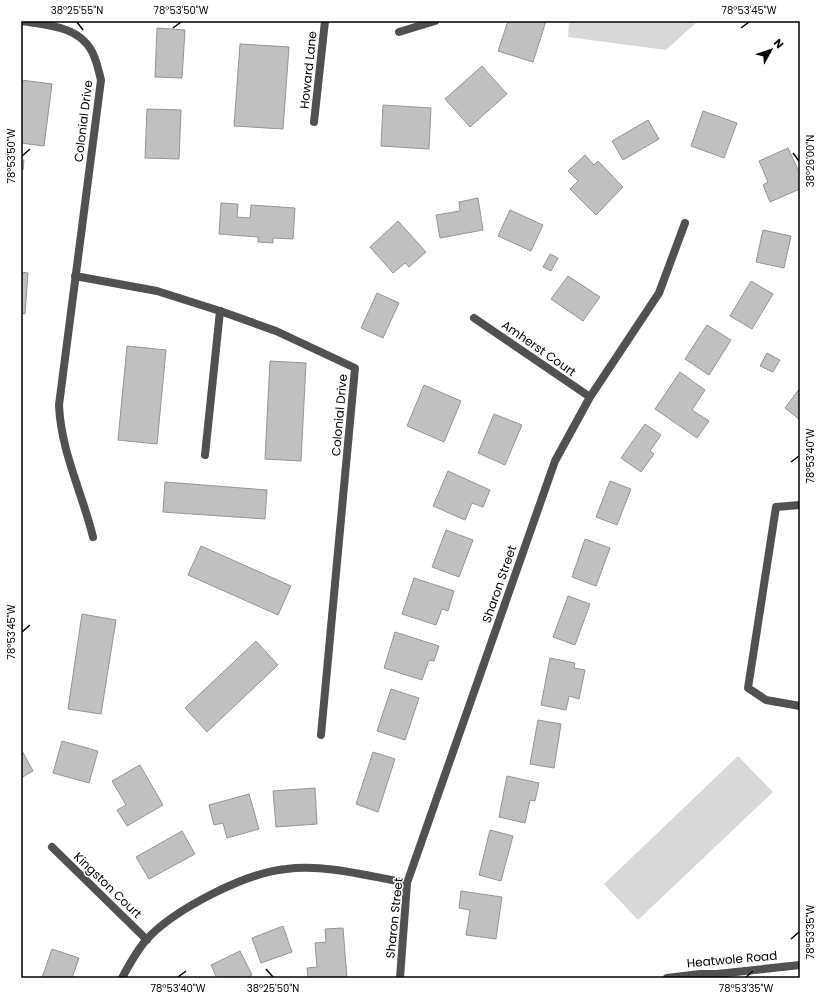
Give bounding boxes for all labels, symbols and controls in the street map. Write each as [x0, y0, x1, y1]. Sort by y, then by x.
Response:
text: 38°25'55"N [51, 3, 103, 18]
text: 78°53'50"W [154, 3, 209, 18]
text: 78°53'45"W [722, 3, 777, 18]
street label: Howard Lane [295, 30, 321, 110]
north arrow [751, 30, 791, 70]
text: N [770, 35, 787, 52]
street label: Colonial Drive [70, 79, 96, 163]
text: 78°53'50"W [4, 128, 19, 183]
text: 38°26'00"N [803, 135, 818, 187]
street label: Amherst Court [498, 316, 580, 380]
street label: Colonial Drive [327, 373, 351, 457]
text: 78°53'40"W [803, 428, 818, 483]
street label: Sharon Street [478, 543, 520, 625]
text: 78°53'45"W [4, 604, 19, 659]
street label: Kingston Court [70, 848, 146, 922]
street label: Sharon Street [381, 877, 407, 959]
text: 78°53'35"W [803, 905, 818, 959]
street label: Heatwole Road [686, 947, 778, 971]
text: 78°53'40"W [151, 981, 206, 996]
text: 38°25'50"N [247, 981, 299, 996]
text: 78°53'35"W [719, 981, 773, 996]

